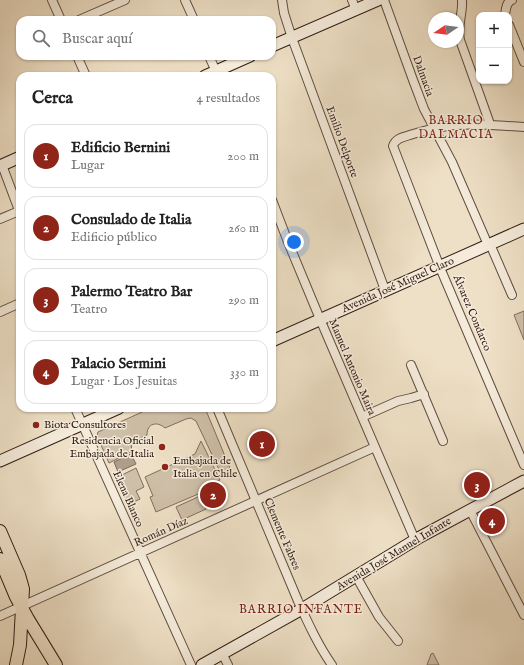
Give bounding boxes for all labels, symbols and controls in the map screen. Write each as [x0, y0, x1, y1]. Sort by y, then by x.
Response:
north arrow [428, 12, 464, 48]
map controls [476, 12, 512, 84]
button: + [476, 12, 512, 48]
search box [16, 16, 276, 60]
icon: search [30, 27, 52, 49]
text: Buscar aquí [62, 29, 132, 48]
button: − [476, 48, 512, 84]
street label: Dalmacia [409, 54, 437, 98]
text: Cerca [32, 88, 73, 109]
text: 4 resultados [197, 90, 260, 107]
street label: Emilio Delporte [323, 104, 361, 180]
district label: BARRIO DALMACIA [418, 113, 494, 142]
text: Edificio Bernini [71, 138, 170, 157]
text: 1 [44, 148, 48, 165]
text: 200 m [227, 148, 259, 165]
text: Lugar [71, 157, 104, 174]
text: Consulado de Italia [71, 210, 191, 229]
text: 2 [43, 220, 49, 237]
text: 260 m [228, 220, 259, 237]
text: Edificio público [71, 229, 157, 246]
your location [284, 232, 304, 252]
street label: Avenida José Miguel Claro [339, 254, 456, 316]
street label: Álvarez Condarco [449, 272, 494, 353]
text: Palermo Teatro Bar [71, 282, 192, 301]
text: 3 [44, 292, 48, 309]
text: 290 m [228, 292, 259, 309]
text: Teatro [71, 301, 107, 318]
street label: Manuel Antonio Maira [325, 316, 379, 418]
text: Palacio Sermini [71, 354, 166, 373]
text: 4 [43, 364, 49, 381]
text: 330 m [230, 364, 259, 381]
text: Lugar · Los Jesuitas [71, 373, 177, 390]
place label: Biota Consultores [44, 418, 126, 432]
marker: Biota Consultores [31, 420, 41, 430]
pin: 1 [249, 429, 275, 459]
place label: Residencia Oficial Embajada de Italia [70, 434, 154, 461]
marker: Residencia Oficial Embajada de Italia [157, 442, 167, 452]
place label: Embajada de Italia en Chile [173, 454, 237, 481]
marker: Embajada de Italia en Chile [160, 462, 170, 472]
street label: Elena Blanco [109, 469, 147, 529]
pin: 3 [464, 470, 490, 500]
pin: 2 [200, 480, 226, 510]
street label: Clemente Fabres [261, 496, 303, 572]
pin: 4 [479, 506, 505, 536]
street label: Román Díaz [132, 514, 190, 550]
street label: Avenida José Manuel Infante [333, 514, 454, 594]
district label: BARRIO INFANTE [239, 602, 363, 617]

